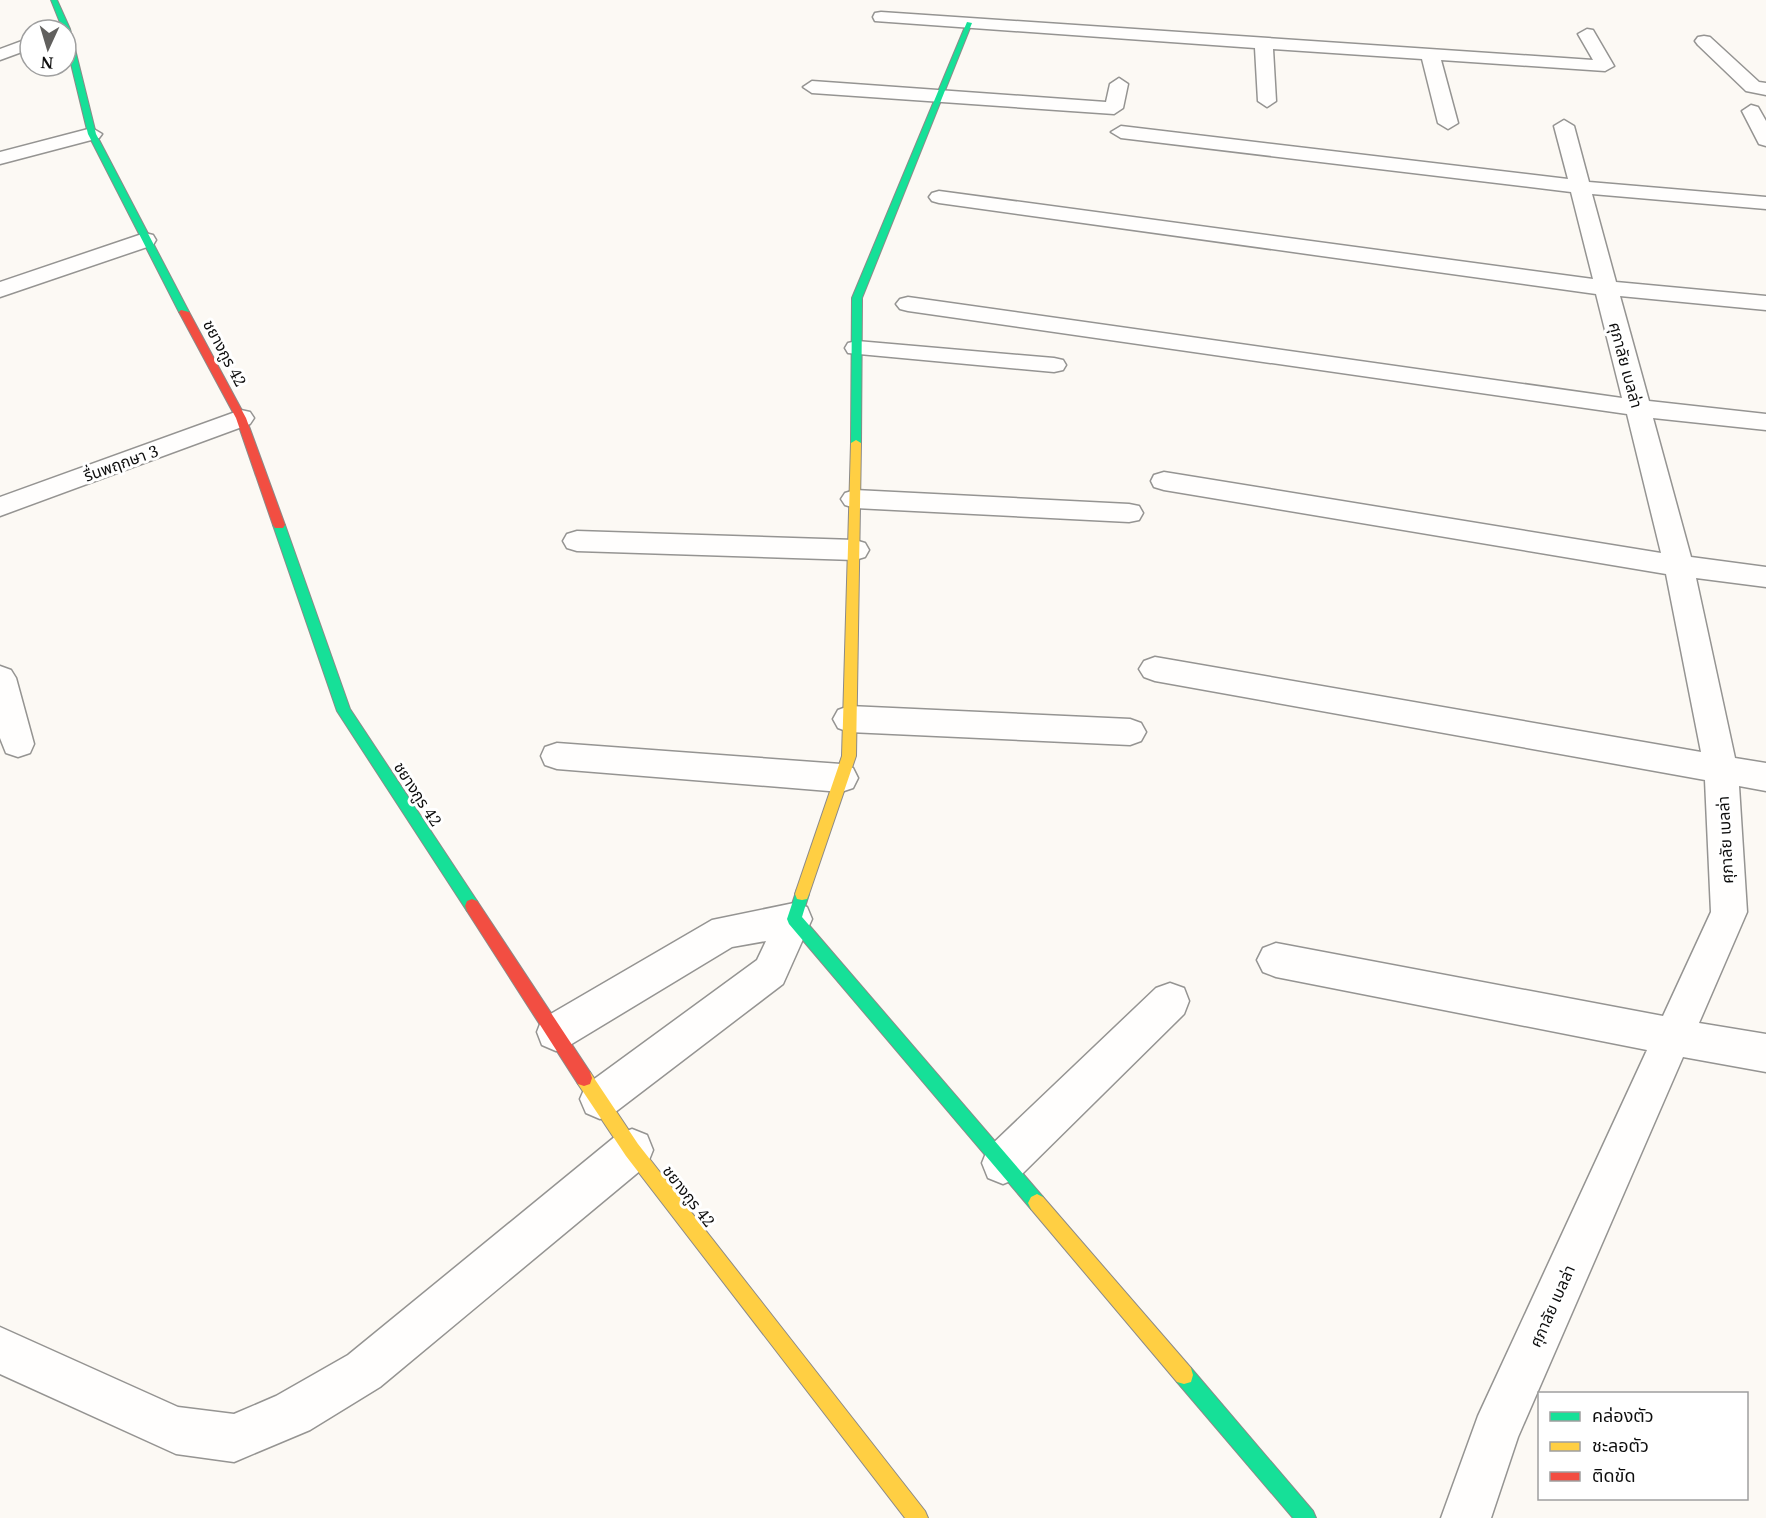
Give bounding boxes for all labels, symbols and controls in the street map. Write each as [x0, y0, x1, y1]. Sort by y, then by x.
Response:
north arrow [18, 18, 78, 78]
text: N [40, 52, 54, 74]
street label: ชยางกูร 42 [198, 316, 252, 390]
street label: ศุภาลัย เบลล่า [1604, 320, 1648, 410]
street label: รื่นพฤกษา 3 [80, 439, 161, 487]
street label: ชยางกูร 42 [389, 757, 447, 831]
street label: ศุภาลัย เบลล่า [1712, 796, 1738, 884]
street label: ชยางกูร 42 [658, 1161, 720, 1231]
street label: ศุภาลัย เบลล่า [1524, 1261, 1580, 1351]
legend [1538, 1392, 1748, 1500]
text: คล่องตัว [1592, 1403, 1654, 1427]
text: ชะลอตัว [1592, 1433, 1649, 1457]
text: ติดขัด [1592, 1463, 1635, 1487]

